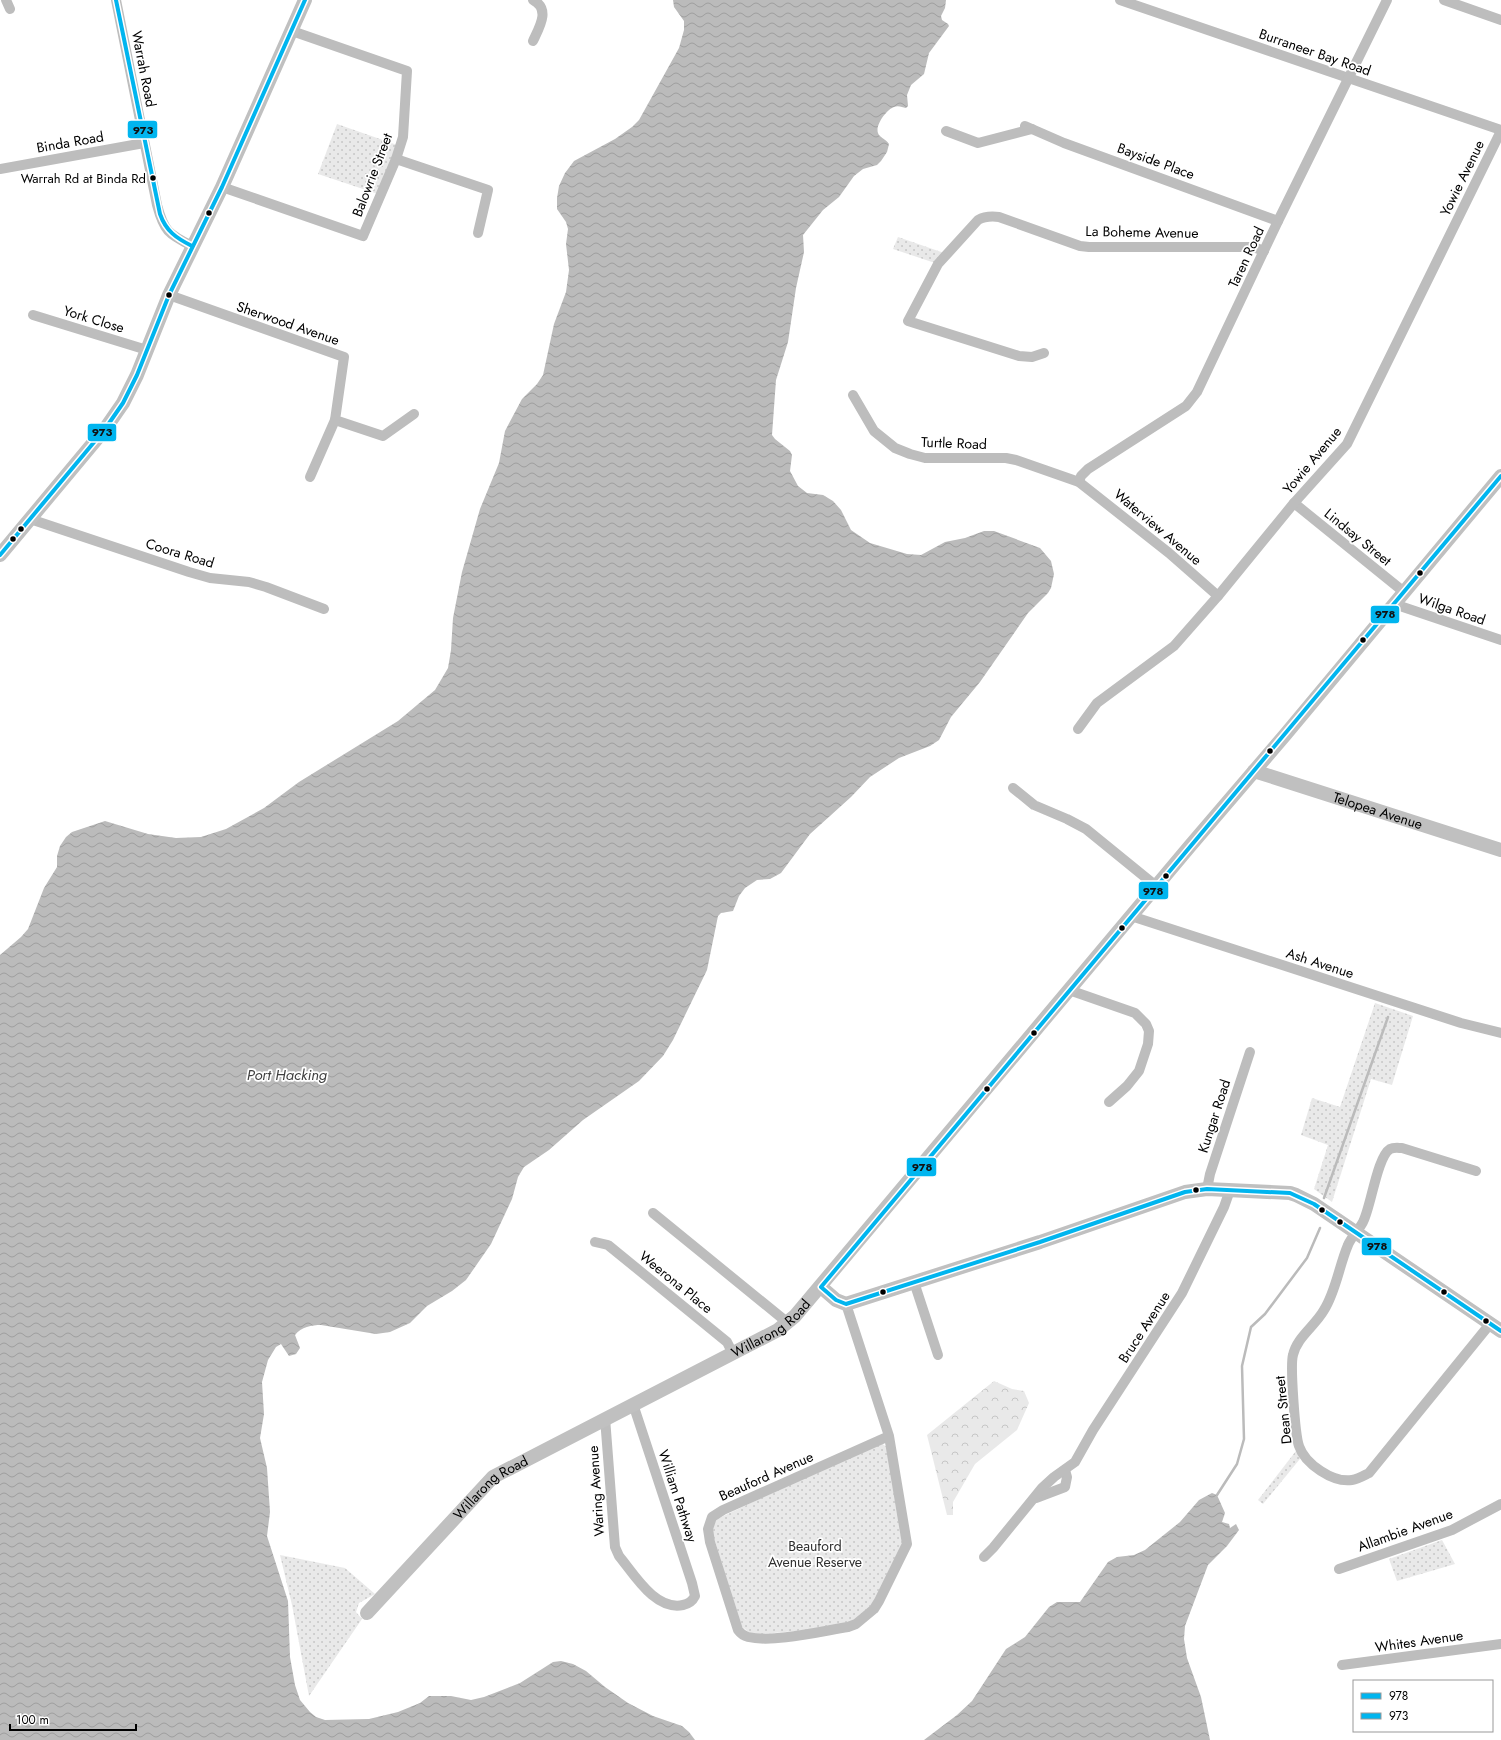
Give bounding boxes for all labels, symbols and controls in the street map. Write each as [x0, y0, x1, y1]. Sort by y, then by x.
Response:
street label: Burraneer Bay Road [1256, 23, 1374, 81]
street label: Warrah Road [127, 29, 161, 109]
line badge: 973 [127, 120, 158, 139]
text: 973 [133, 122, 153, 138]
street label: Binda Road [35, 126, 105, 158]
street label: Balowrie Street [347, 130, 397, 220]
street label: Yowie Avenue [1435, 137, 1489, 219]
street label: Bayside Place [1115, 138, 1197, 184]
place label: Warrah Rd at Binda Rd [21, 169, 146, 188]
marker: Warrah Rd at Binda Rd [148, 173, 158, 183]
unlabelled marker [204, 208, 214, 218]
street label: La Boheme Avenue [1085, 221, 1199, 243]
street label: Taren Road [1223, 223, 1269, 291]
unlabelled marker [164, 290, 174, 300]
street label: Sherwood Avenue [234, 296, 342, 350]
street label: York Close [61, 300, 127, 338]
street label: Yowie Avenue [1278, 422, 1346, 498]
line badge: 973 [87, 423, 117, 442]
text: 973 [92, 424, 112, 440]
street label: Turtle Road [921, 432, 987, 454]
street label: Waterview Avenue [1110, 484, 1206, 570]
street label: Lindsay Street [1320, 504, 1396, 571]
unlabelled marker [16, 524, 26, 534]
street label: Coora Road [143, 533, 217, 573]
unlabelled marker [8, 534, 18, 544]
unlabelled marker [1415, 568, 1425, 578]
street label: Wilga Road [1416, 588, 1488, 630]
line badge: 978 [1370, 605, 1400, 624]
text: 978 [1375, 606, 1395, 622]
unlabelled marker [1358, 635, 1368, 645]
unlabelled marker [1265, 746, 1275, 756]
street label: Telopea Avenue [1330, 787, 1425, 834]
unlabelled marker [1161, 871, 1171, 881]
line badge: 978 [1138, 881, 1169, 900]
text: 978 [1143, 883, 1163, 899]
unlabelled marker [1117, 923, 1127, 933]
street label: Ash Avenue [1284, 943, 1356, 983]
unlabelled marker [1029, 1028, 1039, 1038]
water label: Port Hacking [247, 1064, 328, 1086]
street label: Kungar Road [1193, 1077, 1235, 1155]
unlabelled marker [982, 1084, 992, 1094]
line badge: 978 [906, 1157, 937, 1177]
text: 978 [912, 1159, 932, 1175]
unlabelled marker [1191, 1185, 1201, 1195]
unlabelled marker [1317, 1205, 1327, 1215]
unlabelled marker [1335, 1217, 1345, 1227]
line badge: 978 [1361, 1237, 1392, 1256]
text: 978 [1367, 1238, 1387, 1254]
street label: Weerona Place [635, 1246, 717, 1318]
unlabelled marker [878, 1287, 888, 1297]
street label: Bruce Avenue [1113, 1287, 1175, 1367]
unlabelled marker [1439, 1287, 1449, 1297]
street label: Willarong Road [728, 1295, 815, 1362]
unlabelled marker [1481, 1316, 1491, 1326]
street label: Dean Street [1269, 1374, 1297, 1445]
street label: Waring Avenue [583, 1445, 609, 1537]
street label: Beauford Avenue [716, 1446, 816, 1506]
street label: William Pathway [654, 1447, 703, 1546]
street label: Willarong Road [448, 1451, 531, 1524]
street label: Allambie Avenue [1355, 1504, 1455, 1556]
park label: Beauford Avenue Reserve [768, 1536, 862, 1572]
street label: Whites Avenue [1374, 1625, 1464, 1657]
legend [1353, 1680, 1493, 1732]
text: 978 [1389, 1687, 1408, 1705]
scale bar [10, 1706, 136, 1732]
text: 973 [1389, 1707, 1409, 1725]
text: 100 m [16, 1711, 49, 1729]

